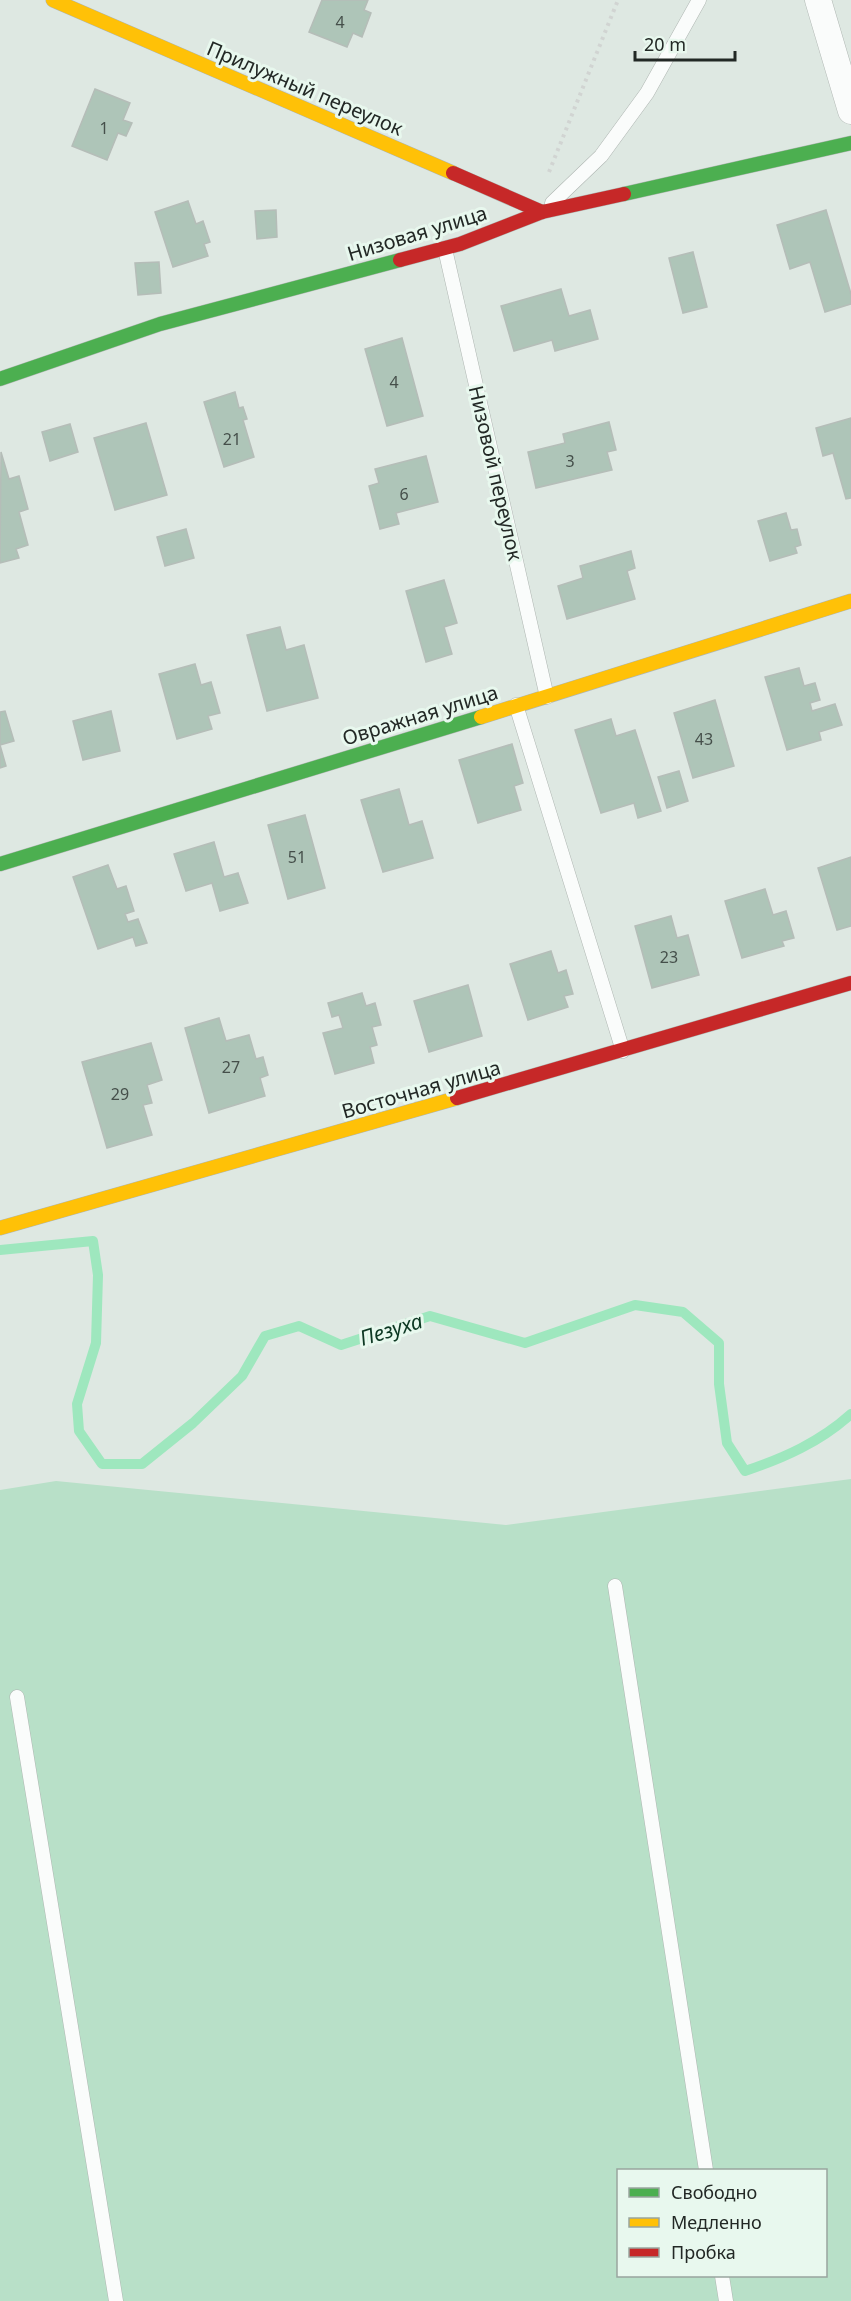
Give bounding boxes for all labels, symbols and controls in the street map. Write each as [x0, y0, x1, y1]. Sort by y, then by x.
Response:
house number: 4 [335, 11, 345, 33]
scale bar [635, 24, 736, 62]
text: 20 m [644, 32, 686, 56]
street label: Прилужный переулок [203, 34, 408, 142]
house number: 1 [99, 117, 109, 139]
street label: Низовая улица [344, 199, 490, 267]
house number: 4 [389, 371, 399, 393]
street label: Низовой переулок [463, 383, 529, 564]
house number: 21 [223, 428, 241, 450]
house number: 3 [565, 450, 575, 472]
house number: 6 [399, 483, 409, 505]
street label: Овражная улица [339, 678, 501, 752]
house number: 43 [695, 728, 713, 750]
house number: 51 [288, 846, 306, 868]
house number: 23 [660, 946, 678, 968]
street label: Восточная улица [338, 1053, 504, 1125]
house number: 27 [222, 1056, 240, 1078]
house number: 29 [111, 1083, 129, 1105]
water label: Пезуха [356, 1306, 426, 1352]
legend [617, 2169, 827, 2277]
text: Свободно [671, 2180, 757, 2204]
text: Медленно [671, 2210, 762, 2234]
text: Пробка [671, 2240, 736, 2264]

